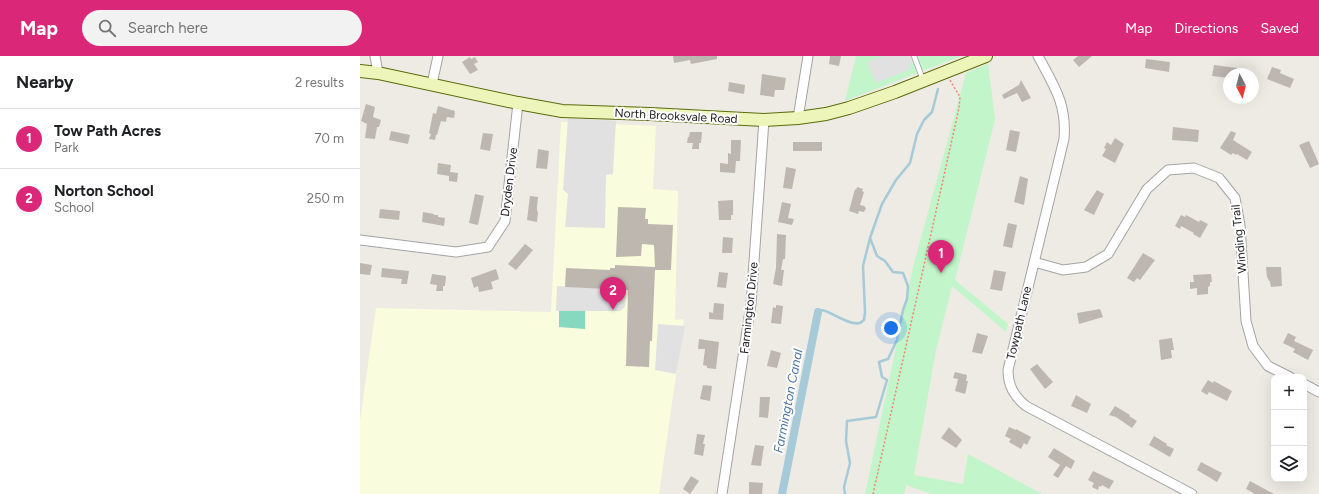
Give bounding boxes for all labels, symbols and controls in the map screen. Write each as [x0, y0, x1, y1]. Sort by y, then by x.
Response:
search box [82, 10, 362, 46]
text: Map [20, 17, 58, 40]
icon: search [96, 17, 118, 39]
text: Search here [128, 19, 208, 37]
text: Map [1125, 20, 1153, 37]
text: Directions [1175, 20, 1238, 37]
text: Saved [1260, 20, 1299, 37]
north arrow [1223, 68, 1259, 104]
text: Nearby [16, 72, 74, 92]
text: 2 results [295, 75, 344, 90]
street label: North Brooksvale Road [614, 106, 738, 126]
text: Tow Path Acres [54, 122, 161, 140]
text: 1 [26, 131, 32, 146]
text: 70 m [314, 131, 344, 146]
text: Park [54, 140, 79, 155]
street label: Dryden Drive [498, 146, 520, 217]
text: Norton School [54, 182, 154, 200]
text: 2 [25, 191, 33, 206]
text: 250 m [307, 191, 344, 206]
text: School [54, 200, 94, 215]
street label: Winding Trail [1228, 204, 1250, 274]
pin: 1 [928, 240, 954, 273]
street label: Farmington Drive [737, 261, 761, 355]
pin: 2 [600, 277, 626, 310]
street label: Towpath Lane [1004, 284, 1034, 361]
your location [881, 318, 901, 338]
water label: Farmington Canal [771, 348, 805, 454]
map controls [1271, 374, 1307, 482]
button: + [1271, 374, 1307, 410]
button: − [1271, 410, 1307, 446]
button: layers [1271, 446, 1307, 482]

